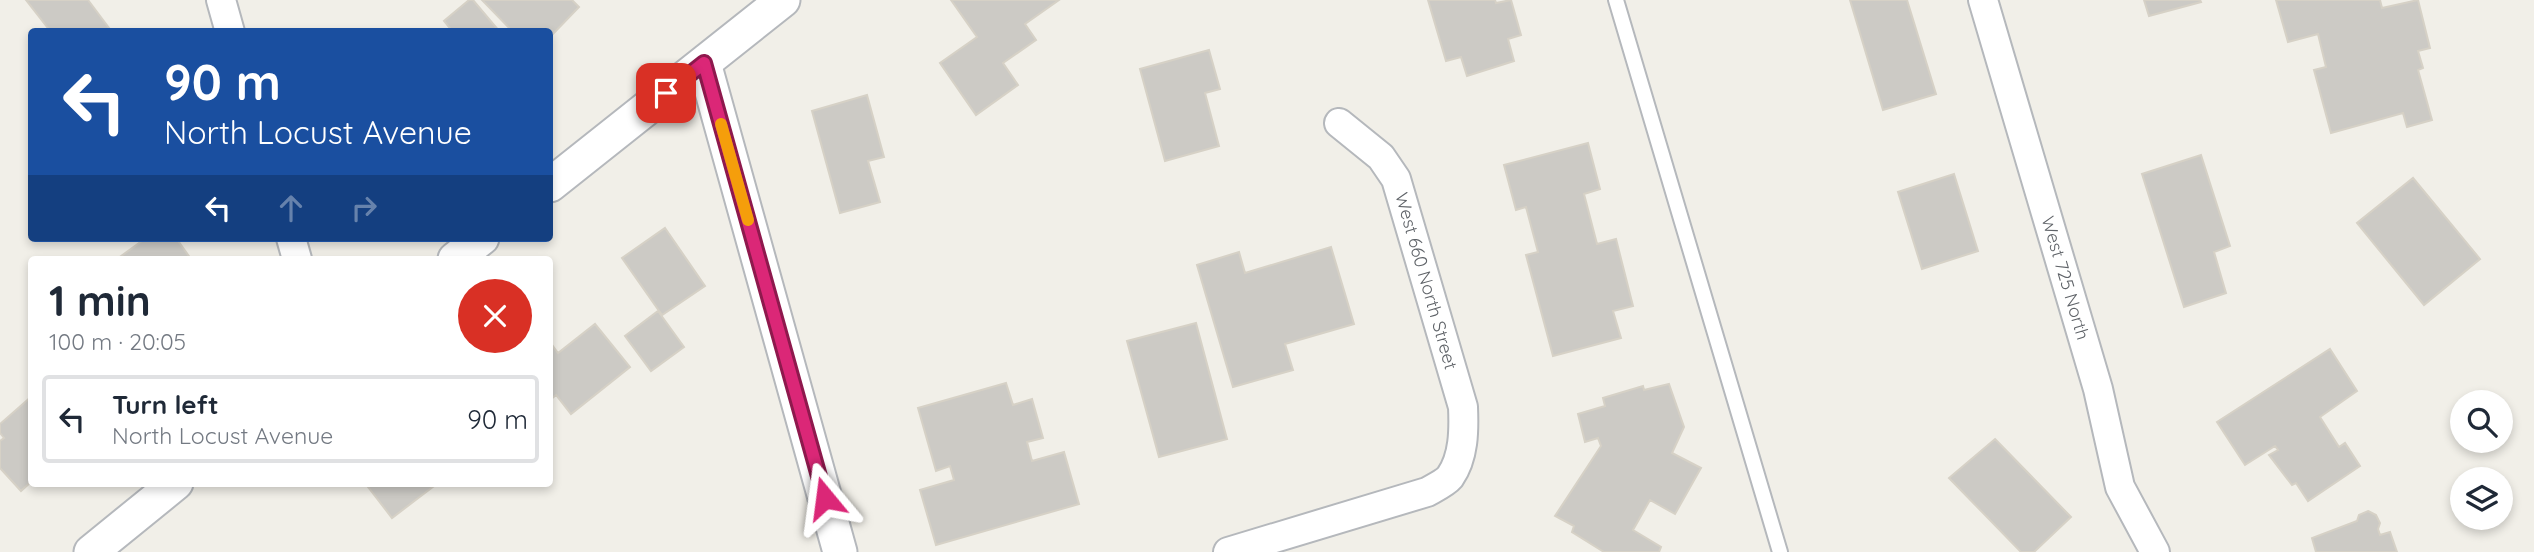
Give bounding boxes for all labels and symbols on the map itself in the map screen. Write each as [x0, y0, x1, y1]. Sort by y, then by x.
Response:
pin [636, 63, 696, 123]
street label: West 660 North Street [1390, 190, 1463, 372]
street label: West 725 North [2037, 213, 2095, 343]
position arrow [788, 461, 862, 535]

